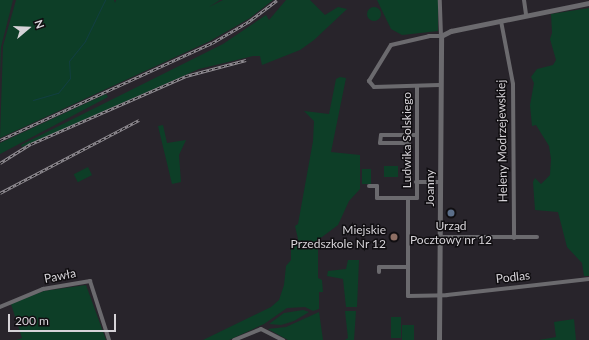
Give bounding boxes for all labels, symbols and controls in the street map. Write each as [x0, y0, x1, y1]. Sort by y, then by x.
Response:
north arrow [8, 8, 48, 48]
text: N [32, 18, 47, 30]
street label: Heleny Modrzejewskiej [494, 80, 510, 202]
street label: Ludwika Solskiego [400, 92, 414, 188]
street label: Joanny [423, 169, 437, 207]
marker: Urząd Pocztowy nr 12 [446, 208, 456, 218]
place label: Urząd Pocztowy nr 12 [410, 219, 492, 247]
place label: Miejskie Przedszkole Nr 12 [290, 223, 386, 251]
marker: Miejskie Przedszkole Nr 12 [389, 232, 399, 242]
street label: Pawła [43, 266, 77, 286]
street label: Podlas [495, 268, 531, 286]
scale bar [10, 306, 118, 332]
text: 200 m [15, 313, 49, 328]

